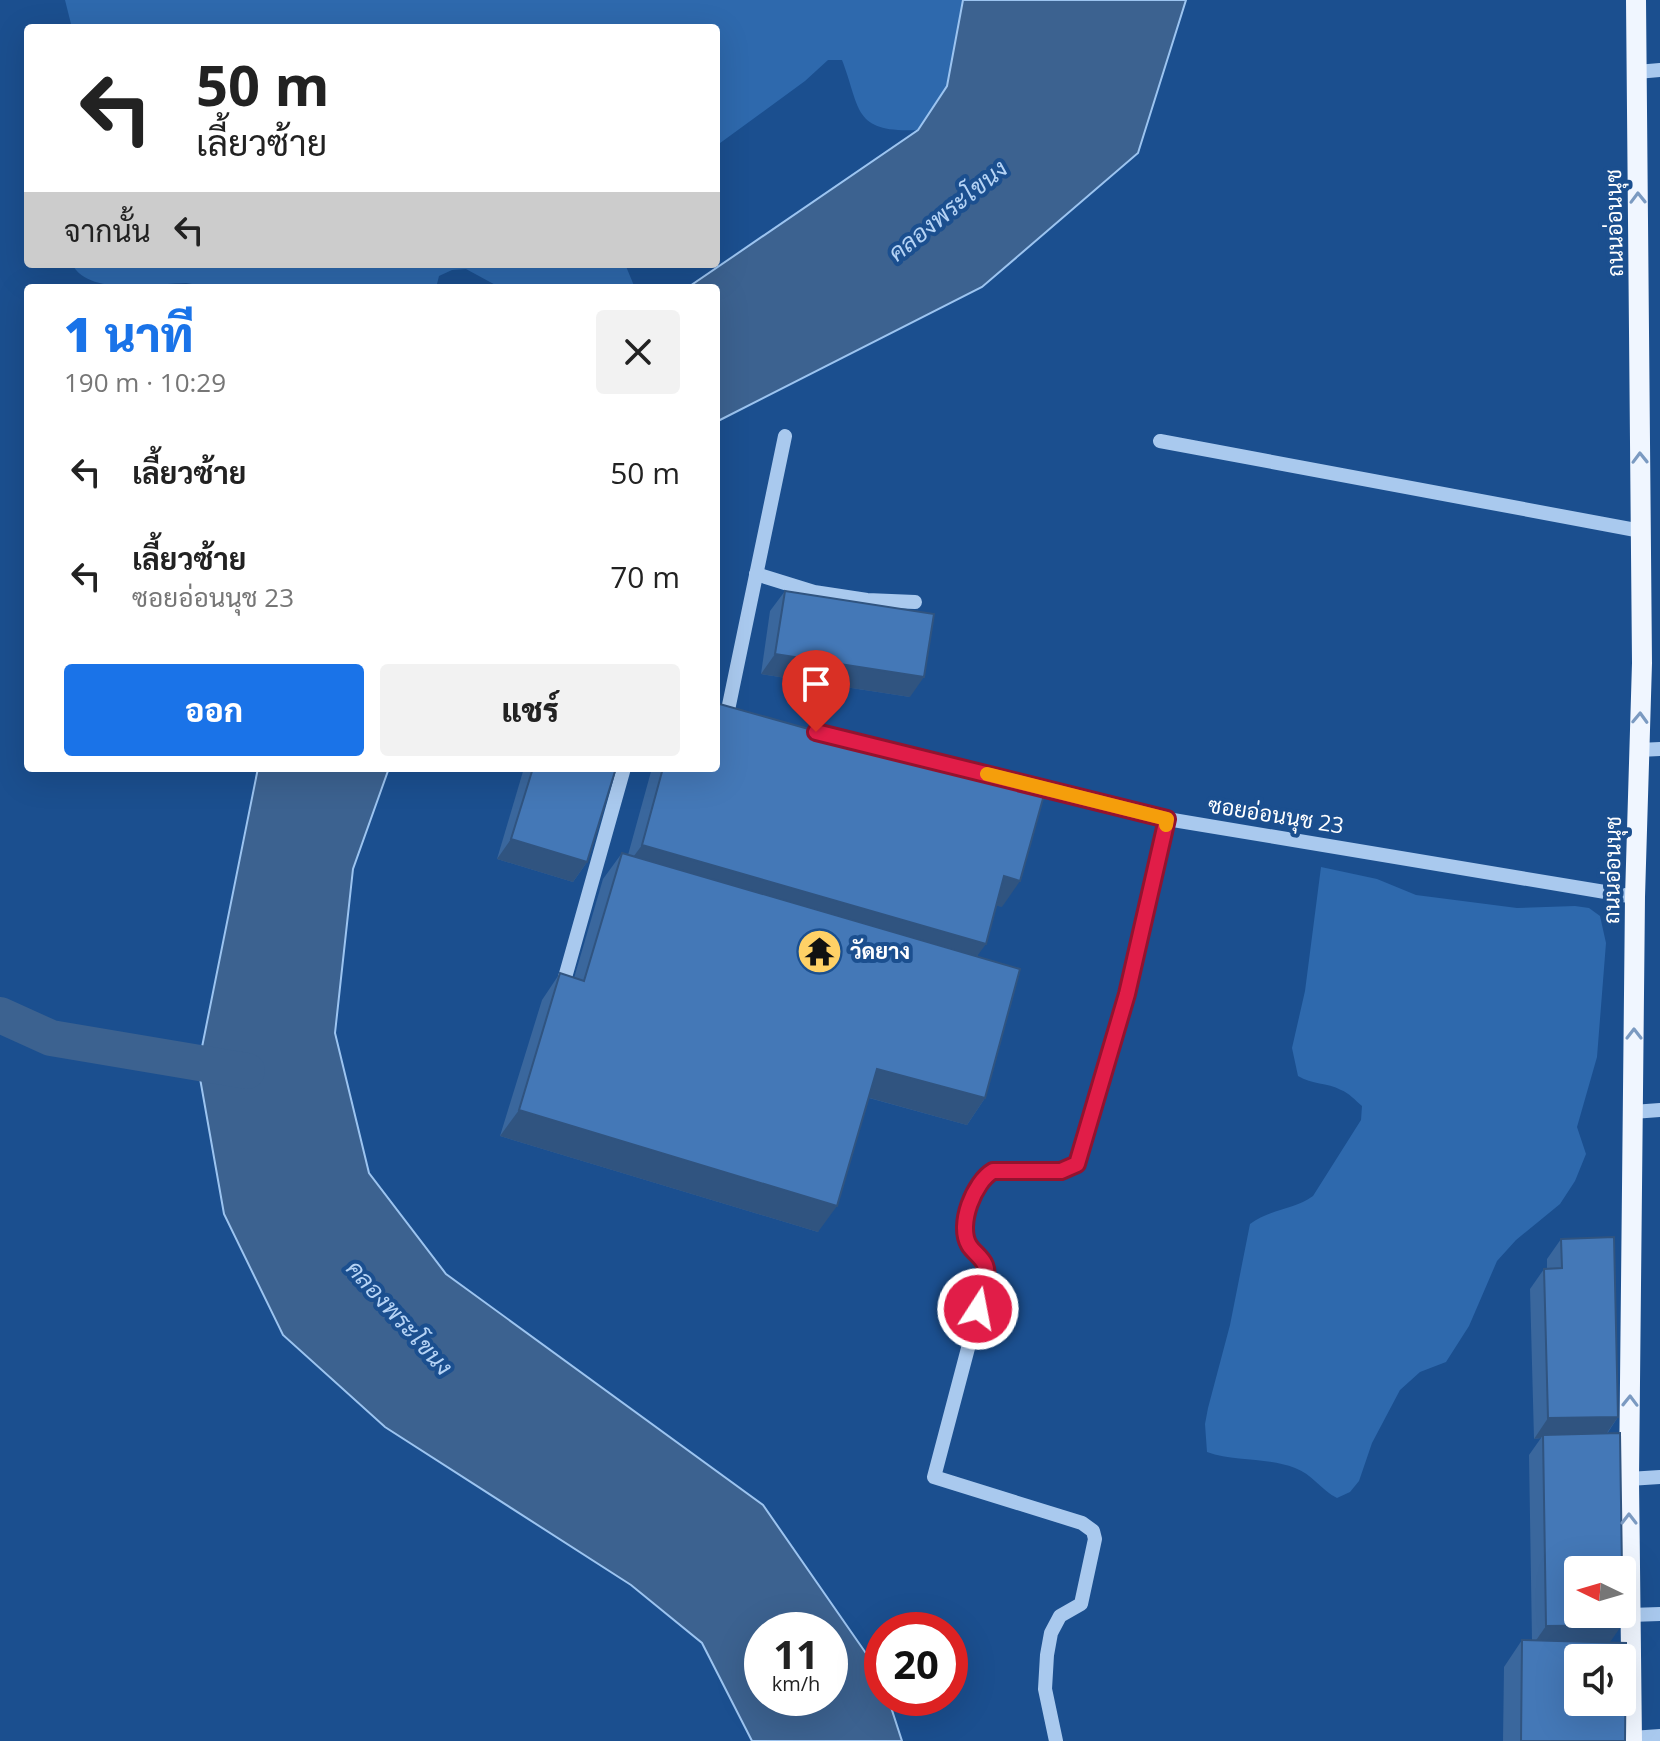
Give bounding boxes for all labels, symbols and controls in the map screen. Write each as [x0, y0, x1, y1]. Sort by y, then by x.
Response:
text: 50 m [196, 46, 330, 122]
icon: left [64, 56, 168, 160]
text: เลี้ยวซ้าย [196, 118, 327, 167]
water label: คลองพระโขนง [880, 151, 1014, 268]
street label: ถนนอ่อนนุช [1597, 169, 1631, 277]
one-way arrow [1629, 191, 1647, 204]
icon: left [167, 208, 211, 252]
text: จากนั้น [64, 210, 151, 251]
text: 1 นาที [64, 301, 194, 366]
button: close [596, 310, 680, 394]
text: 190 m · 10:29 [64, 364, 226, 400]
icon: left [64, 450, 108, 494]
one-way arrow [1631, 451, 1649, 464]
text: เลี้ยวซ้าย [132, 452, 246, 493]
text: 50 m [610, 452, 680, 493]
text: เลี้ยวซ้าย [132, 538, 246, 579]
icon: left [64, 554, 108, 598]
text: 70 m [610, 556, 680, 597]
text: ซอยอ่อนนุช 23 [132, 579, 294, 615]
pin [782, 650, 850, 732]
icon: arrive [794, 662, 838, 706]
button: ออก [64, 664, 364, 756]
button: แชร์ [380, 664, 680, 756]
one-way arrow [1631, 711, 1648, 724]
street label: ซอยอ่อนนุช 23 [1206, 788, 1346, 842]
street label: ถนนอ่อนนุช [1595, 816, 1629, 924]
temple icon: วัดยาง [795, 927, 843, 975]
place label: วัดยาง [850, 935, 910, 965]
one-way arrow [1625, 1027, 1643, 1040]
water label: คลองพระโขนง [339, 1252, 461, 1382]
position arrow [936, 1267, 1020, 1351]
one-way arrow [1621, 1394, 1639, 1407]
one-way arrow [1620, 1512, 1638, 1525]
north arrow [1564, 1556, 1636, 1628]
map controls [1564, 1556, 1636, 1716]
speed limit sign: 20 [864, 1612, 968, 1716]
text: 11 [773, 1626, 819, 1681]
button: sound [1564, 1644, 1636, 1716]
text: km/h [772, 1670, 820, 1697]

